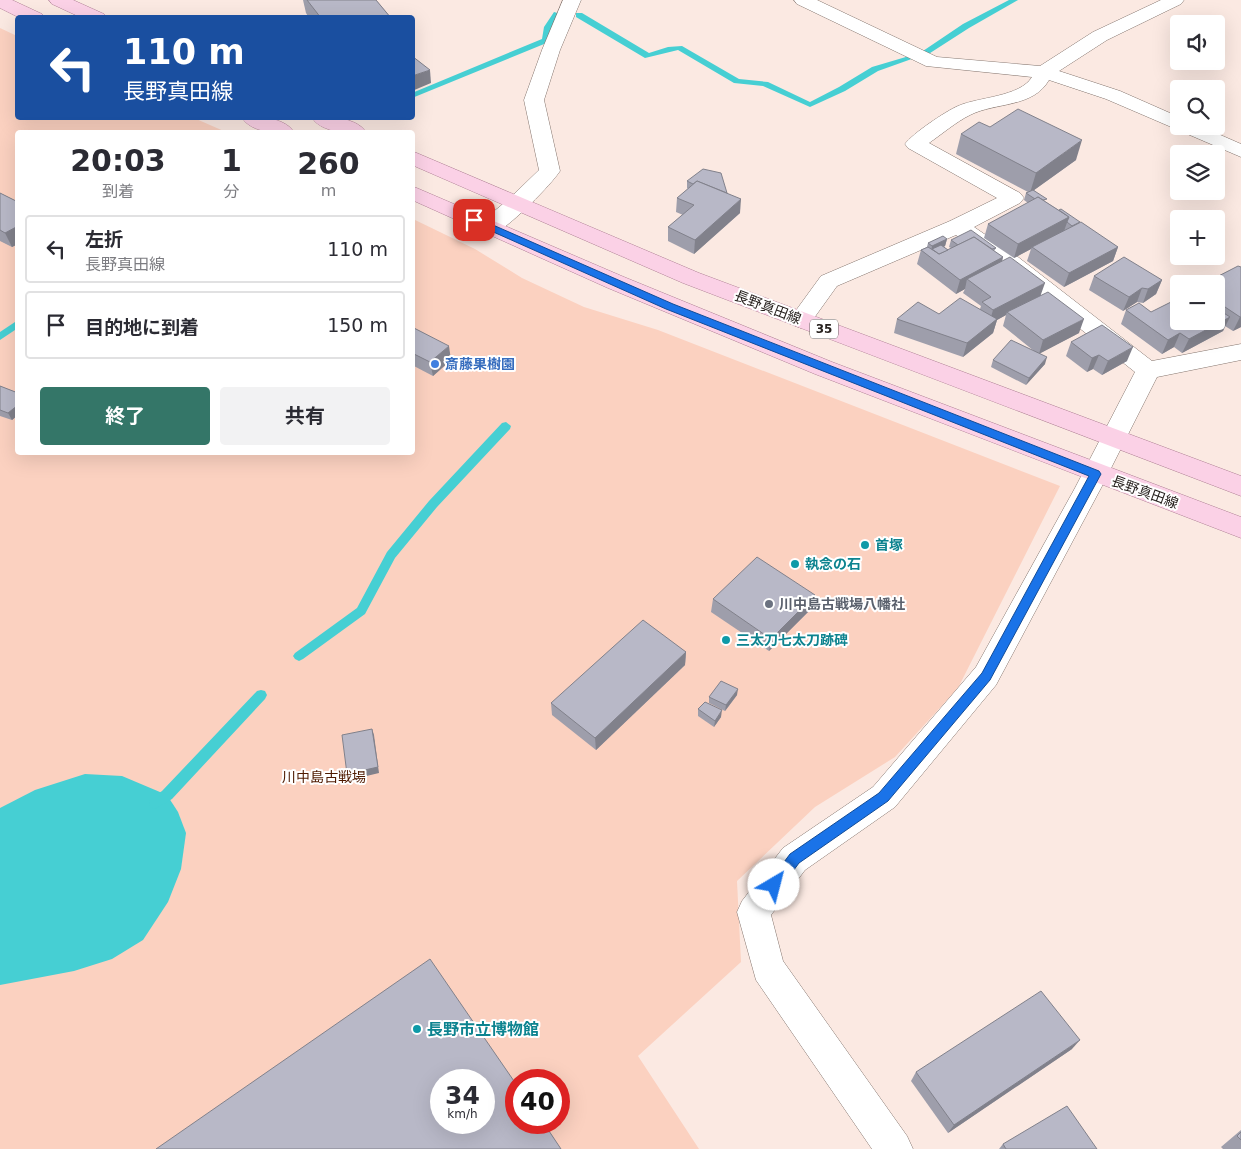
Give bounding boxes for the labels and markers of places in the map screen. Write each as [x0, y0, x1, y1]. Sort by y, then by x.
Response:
pin [453, 199, 495, 241]
place label: 斎藤果樹園 [445, 356, 515, 372]
marker: 斎藤果樹園 [429, 358, 441, 370]
place label: 首塚 [875, 537, 903, 553]
marker: 首塚 [859, 539, 871, 551]
place label: 執念の石 [805, 556, 861, 572]
marker: 執念の石 [789, 558, 801, 570]
place label: 川中島古戦場八幡社 [779, 596, 905, 612]
marker: 川中島古戦場八幡社 [763, 598, 775, 610]
place label: 三太刀七太刀跡碑 [736, 632, 848, 648]
marker: 三太刀七太刀跡碑 [720, 634, 732, 646]
place label: 長野市立博物館 [427, 1020, 539, 1039]
marker: 長野市立博物館 [411, 1023, 423, 1035]

